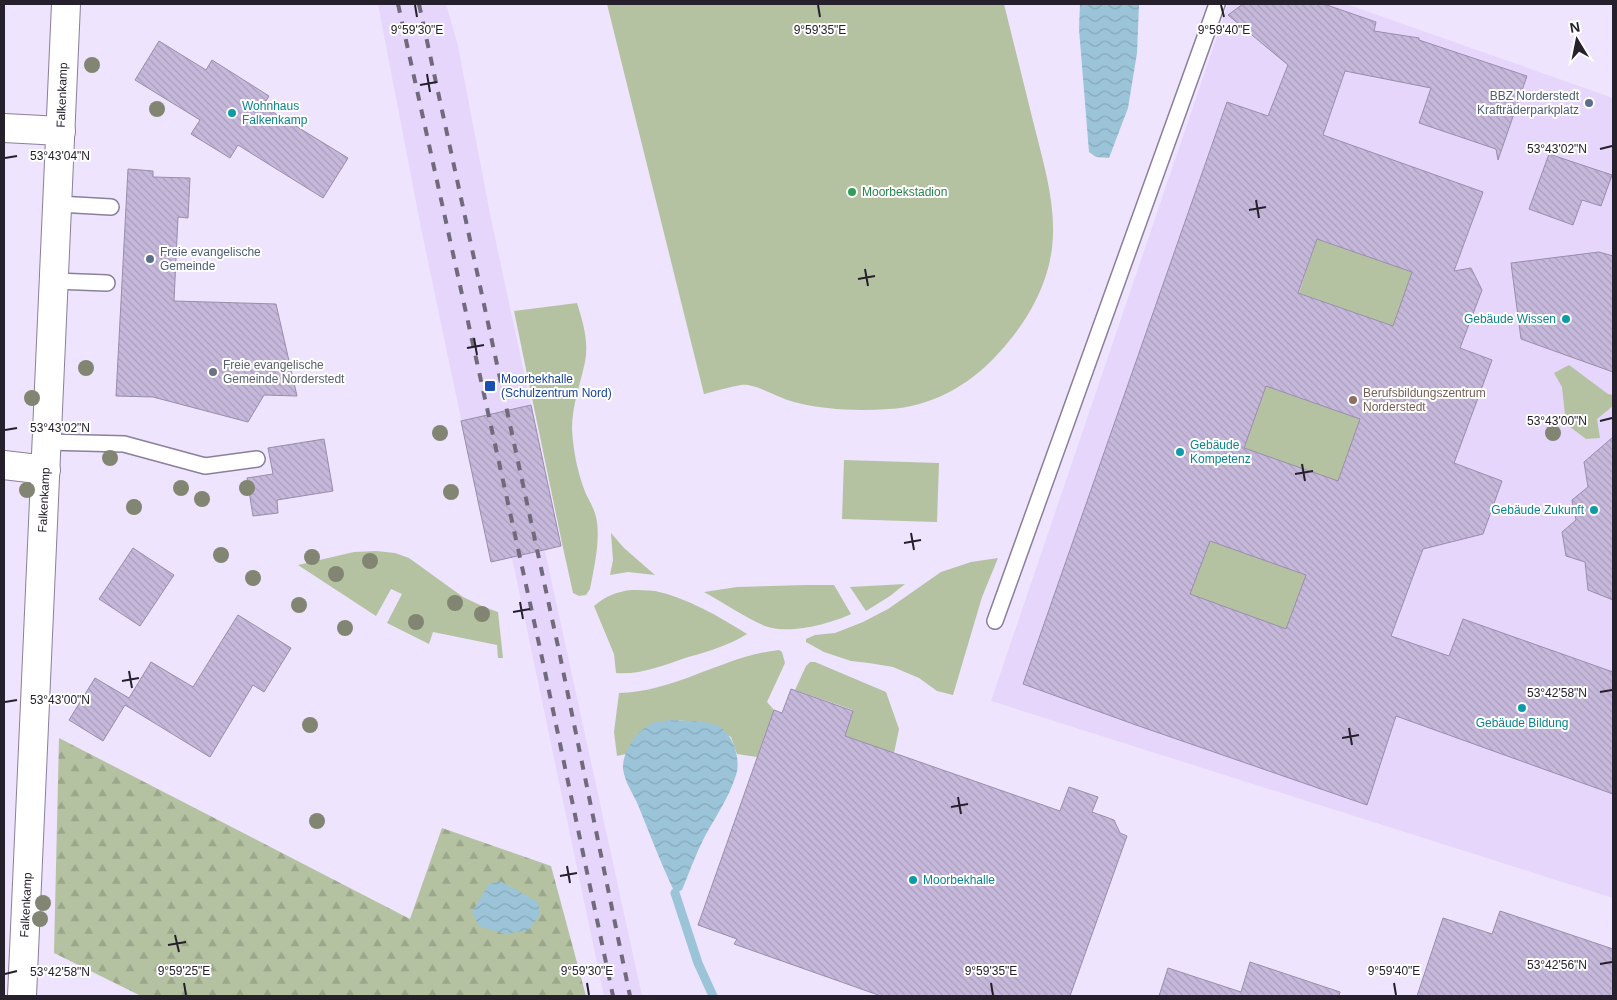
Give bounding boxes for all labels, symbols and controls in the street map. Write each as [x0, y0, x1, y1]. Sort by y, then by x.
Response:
north arrow [1552, 15, 1602, 65]
text: N [1568, 18, 1581, 36]
text: 9°59'30"E [391, 23, 443, 37]
text: 9°59'35"E [794, 23, 846, 37]
text: 9°59'40"E [1198, 23, 1250, 37]
street label: Falkenkamp [54, 62, 70, 128]
place label: BBZ Norderstedt Krafträderparkplatz [1477, 89, 1580, 117]
marker: BBZ Norderstedt Krafträderparkplatz [1583, 97, 1595, 109]
place label: Wohnhaus Falkenkamp [242, 99, 308, 127]
marker: Wohnhaus Falkenkamp [226, 107, 238, 119]
text: 53°43'02"N [1527, 142, 1587, 156]
text: 53°43'04"N [30, 149, 90, 163]
place label: Moorbekstadion [862, 185, 947, 199]
marker: Moorbekstadion [846, 186, 858, 198]
place label: Freie evangelische Gemeinde [160, 245, 261, 273]
marker: Freie evangelische Gemeinde [144, 253, 156, 265]
place label: Gebäude Wissen [1464, 312, 1556, 326]
marker: Gebäude Wissen [1560, 313, 1572, 325]
place label: Freie evangelische Gemeinde Norderstedt [223, 358, 345, 386]
marker: Freie evangelische Gemeinde Norderstedt [207, 366, 219, 378]
place label: Moorbekhalle (Schulzentrum Nord) [501, 372, 612, 400]
marker: Moorbekhalle (Schulzentrum Nord) [483, 379, 497, 393]
place label: Berufsbildungszentrum Norderstedt [1363, 386, 1486, 414]
marker: Berufsbildungszentrum Norderstedt [1347, 394, 1359, 406]
text: 53°43'00"N [1527, 414, 1587, 428]
text: 53°43'02"N [30, 421, 90, 435]
place label: Gebäude Kompetenz [1190, 438, 1251, 466]
marker: Gebäude Kompetenz [1174, 446, 1186, 458]
street label: Falkenkamp [35, 467, 53, 533]
place label: Gebäude Zukunft [1491, 503, 1585, 517]
marker: Gebäude Zukunft [1588, 504, 1600, 516]
text: 53°42'58"N [1527, 686, 1587, 700]
text: 53°43'00"N [30, 693, 90, 707]
marker: Gebäude Bildung [1516, 702, 1528, 714]
place label: Gebäude Bildung [1476, 716, 1568, 730]
street label: Falkenkamp [17, 872, 35, 938]
place label: Moorbekhalle [923, 873, 995, 887]
marker: Moorbekhalle [907, 874, 919, 886]
text: 53°42'56"N [1527, 958, 1587, 972]
text: 9°59'25"E [158, 964, 210, 978]
text: 9°59'30"E [561, 964, 613, 978]
text: 9°59'35"E [965, 964, 1017, 978]
text: 9°59'40"E [1368, 964, 1420, 978]
text: 53°42'58"N [30, 965, 90, 979]

